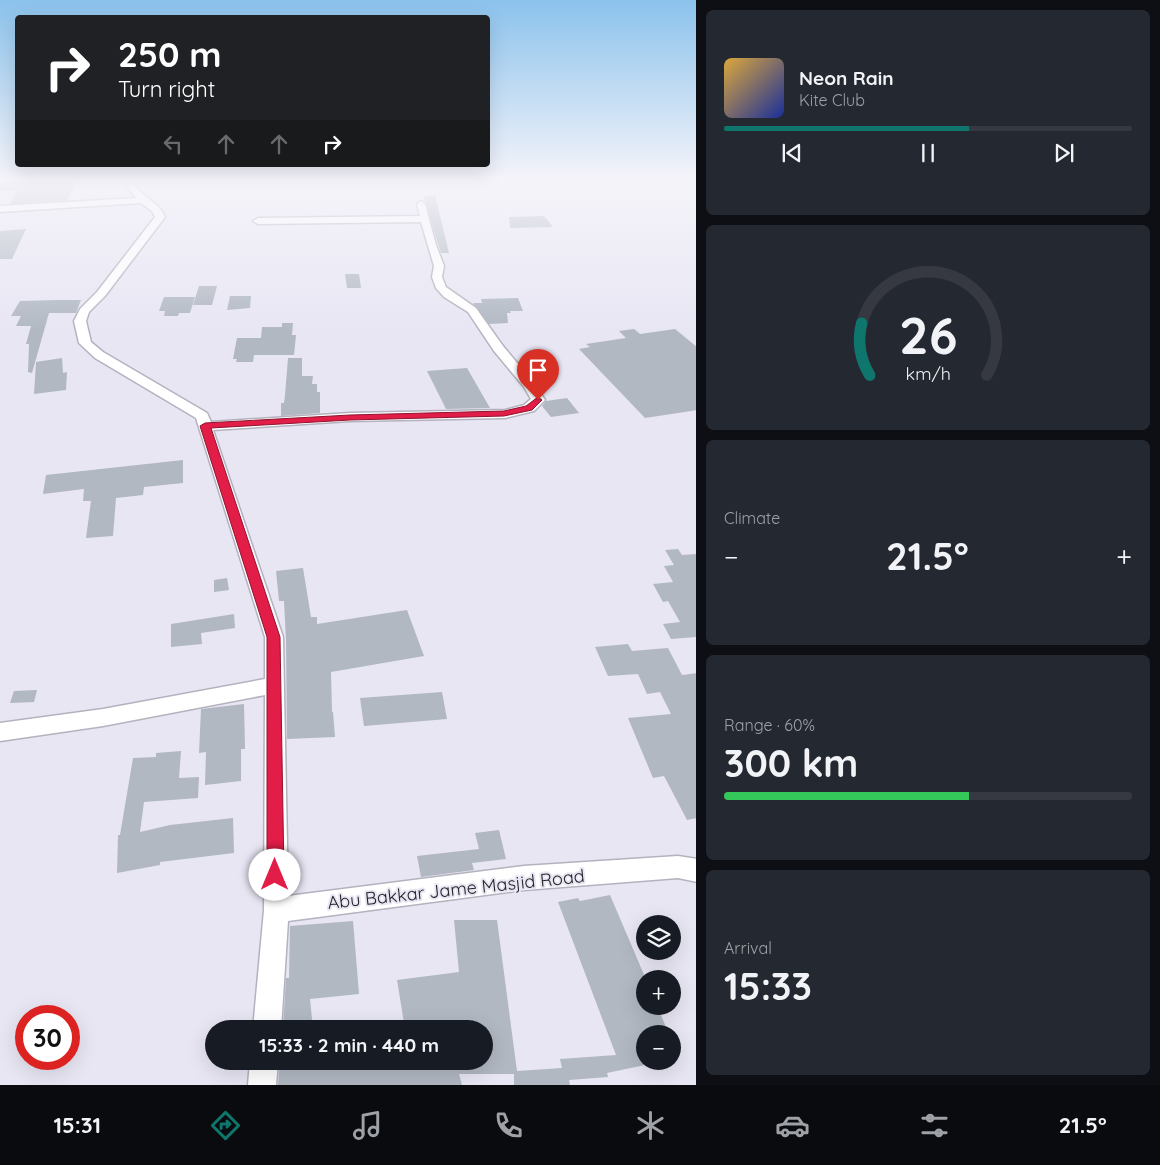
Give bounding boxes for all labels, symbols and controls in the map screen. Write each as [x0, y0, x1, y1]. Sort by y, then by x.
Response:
text: 250 m [118, 32, 222, 76]
icon: right [35, 35, 100, 100]
text: Neon Rain [799, 66, 894, 90]
text: Turn right [118, 75, 215, 103]
text: Kite Club [799, 90, 865, 110]
icon: left [159, 130, 187, 158]
icon: ahead [212, 130, 240, 158]
icon: ahead [265, 130, 293, 158]
icon: right [318, 130, 346, 158]
icon: previous [778, 139, 806, 167]
icon: pause [914, 139, 942, 167]
icon: next [1050, 139, 1078, 167]
text: 26 [899, 302, 957, 367]
pin [517, 349, 559, 400]
icon: arrive [524, 356, 552, 384]
text: km/h [905, 362, 951, 384]
text: Climate [724, 508, 780, 528]
text: 21.5° [886, 532, 969, 580]
text: − [724, 539, 739, 574]
text: + [1116, 539, 1132, 574]
text: Range · 60% [724, 715, 815, 735]
text: 300 km [724, 739, 858, 787]
position arrow [248, 848, 300, 900]
street label: Abu Bakkar Jame Masjid Road [326, 864, 586, 914]
map controls [636, 915, 681, 1070]
button: layers [636, 915, 681, 960]
text: Arrival [724, 938, 772, 958]
text: 15:33 [724, 962, 812, 1010]
button: + [636, 970, 681, 1015]
speed limit sign: 30 [15, 1005, 80, 1070]
button: − [636, 1025, 681, 1070]
text: 15:33 · 2 min · 440 m [259, 1033, 439, 1057]
icon: directions [208, 1108, 243, 1143]
icon: music [350, 1108, 385, 1143]
icon: phone [491, 1108, 526, 1143]
icon: climate [633, 1108, 668, 1143]
icon: car [775, 1108, 810, 1143]
icon: filters [917, 1108, 952, 1143]
text: 15:31 [53, 1111, 101, 1139]
text: 21.5° [1059, 1111, 1107, 1139]

